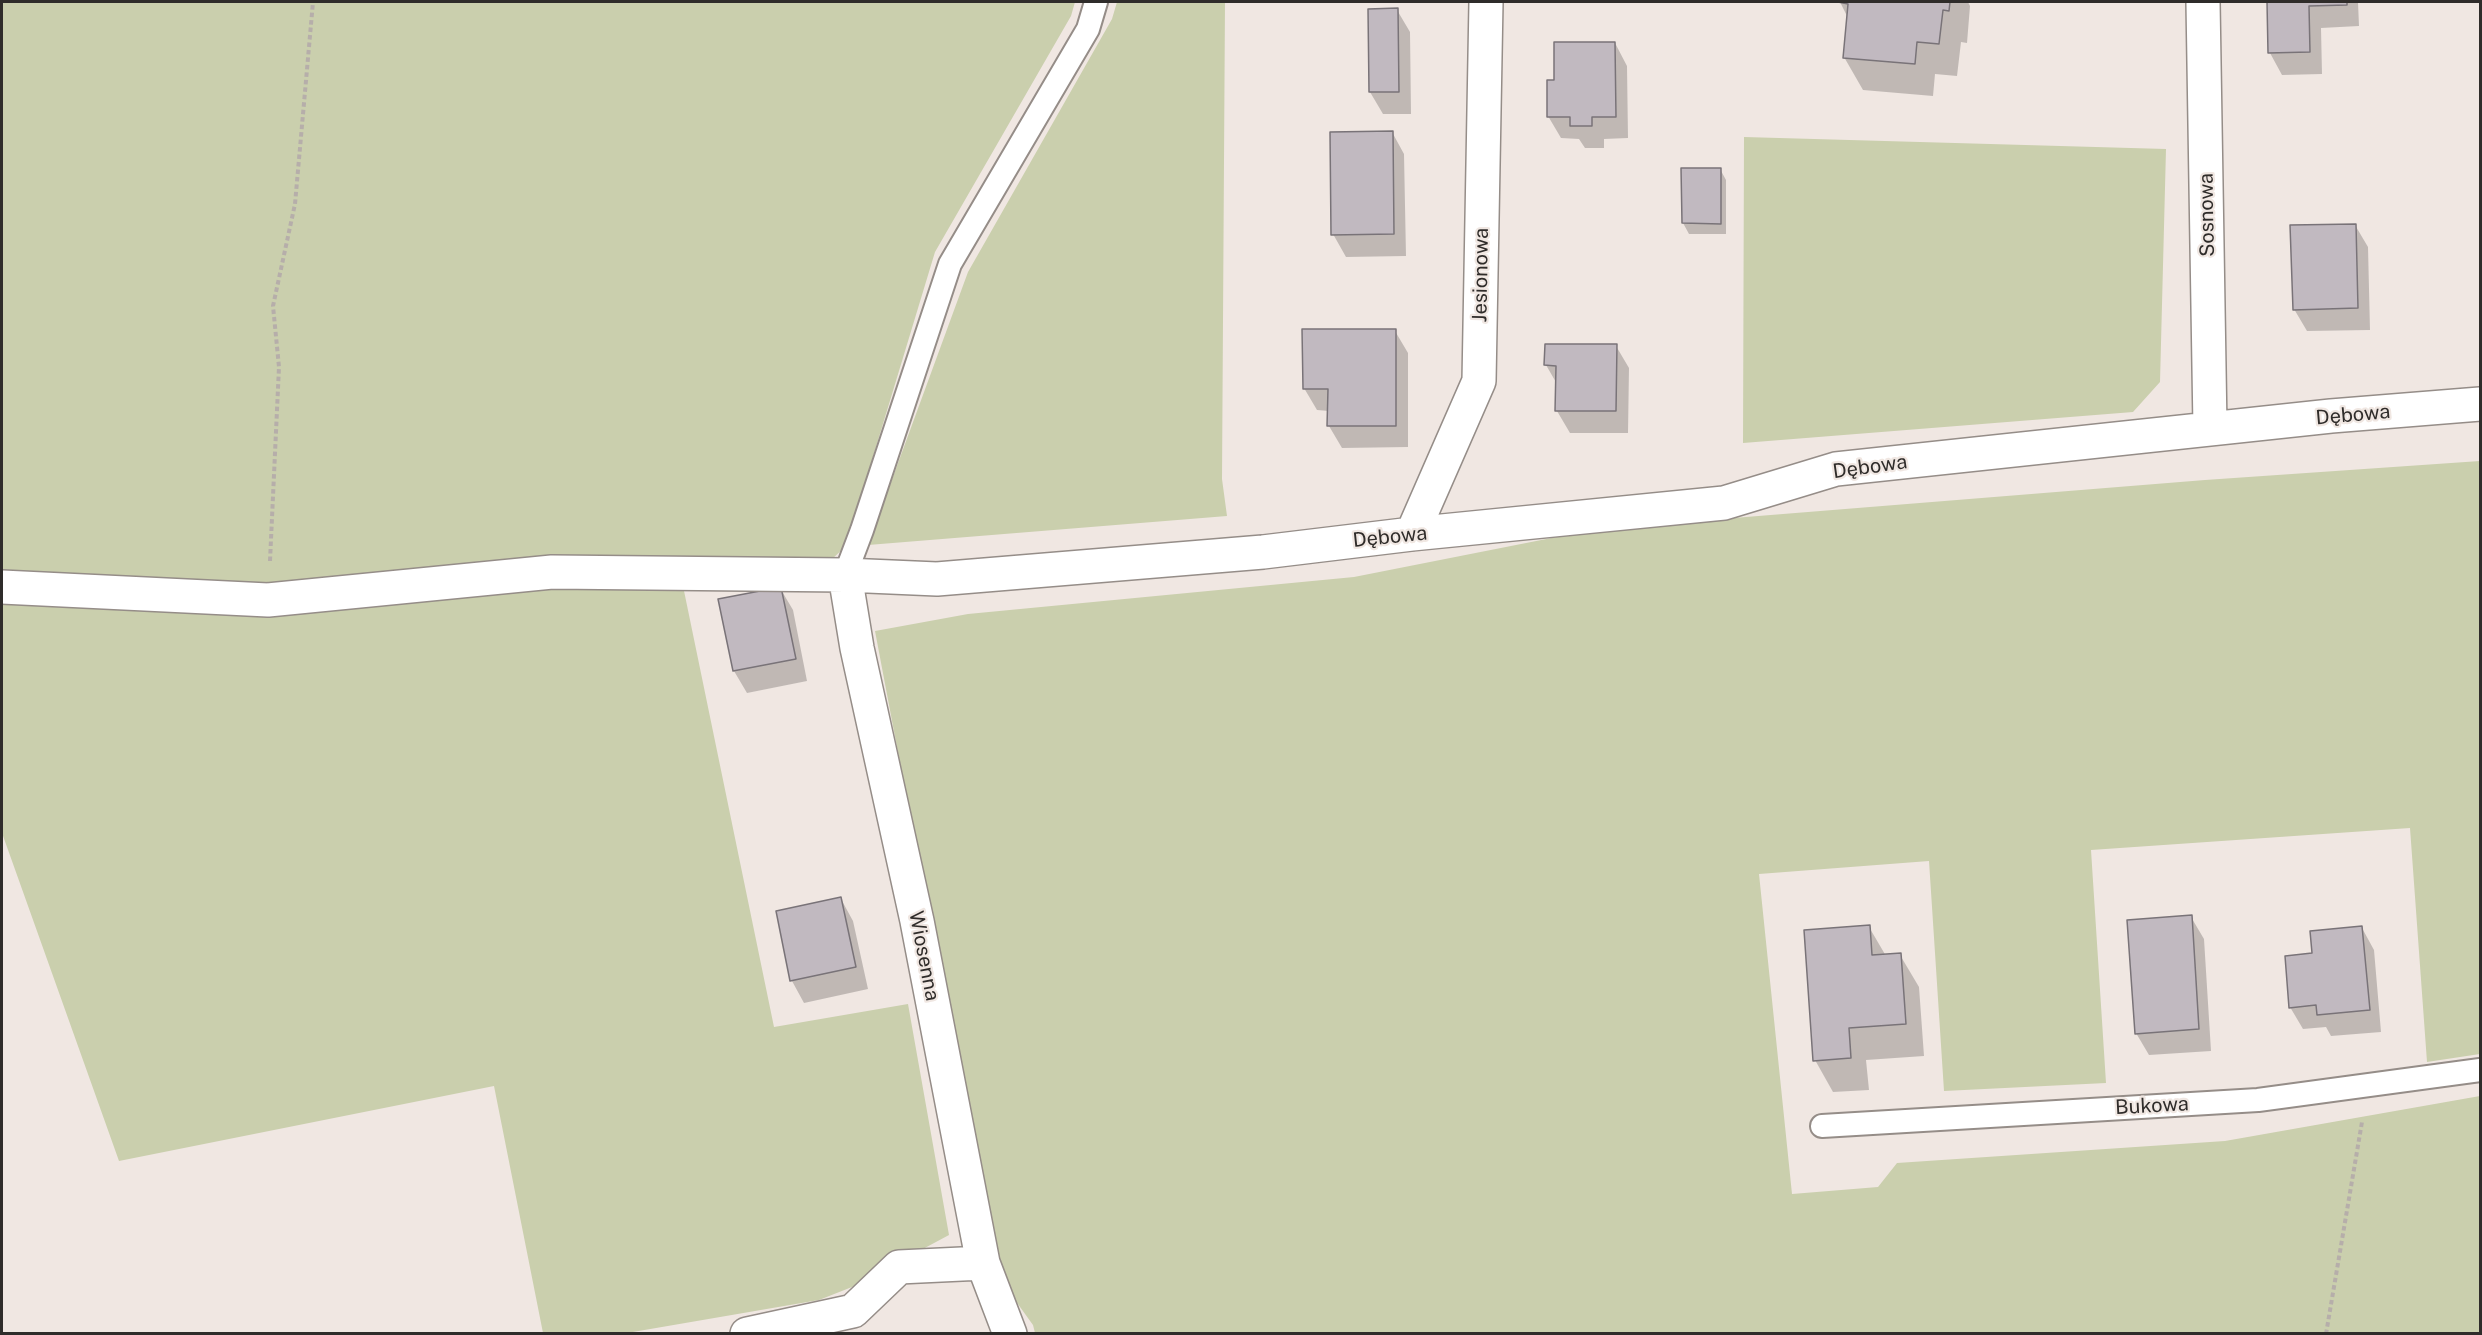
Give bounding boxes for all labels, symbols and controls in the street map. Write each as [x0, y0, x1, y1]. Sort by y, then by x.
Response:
street label: Sosnowa [2194, 173, 2220, 257]
street label: Jesionowa [1468, 228, 1494, 322]
street label: Dębowa [2315, 400, 2391, 430]
street label: Dębowa [1831, 450, 1909, 484]
street label: Dębowa [1352, 521, 1428, 553]
street label: Wiosenna [904, 909, 944, 1003]
street label: Bukowa [2115, 1092, 2189, 1120]

